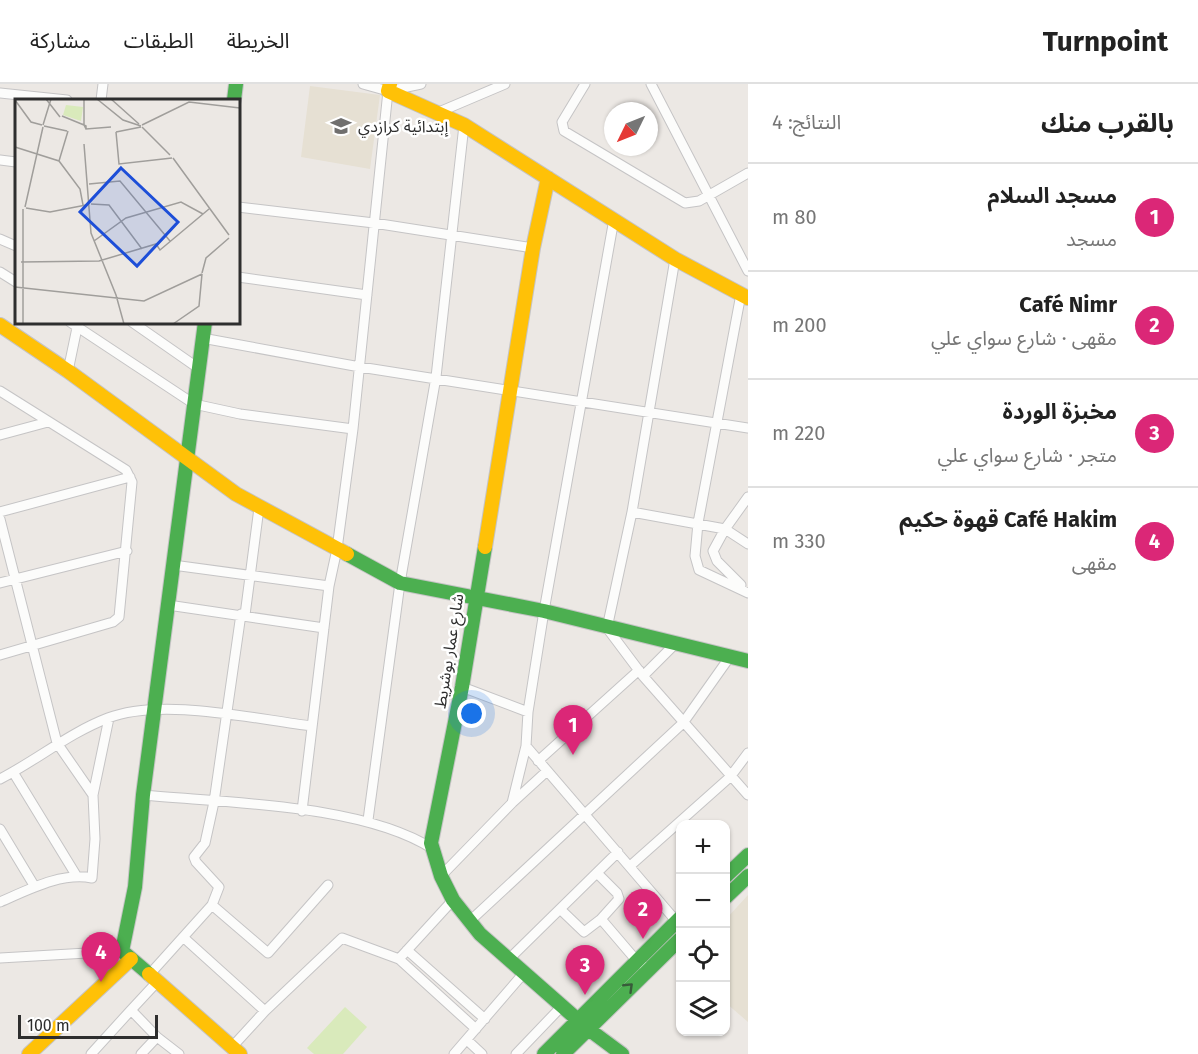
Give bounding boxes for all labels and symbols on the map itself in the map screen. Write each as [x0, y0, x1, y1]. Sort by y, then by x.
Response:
inset map [15, 99, 240, 324]
north arrow [604, 102, 658, 156]
school or university icon: إبتدائية كرازدي [329, 114, 353, 138]
place label: إبتدائية كرازدي [358, 117, 449, 138]
street label: شارع عمار بوشريط [431, 592, 470, 710]
your location [457, 699, 486, 728]
pin: 1 [554, 706, 592, 755]
pin: 2 [624, 890, 662, 939]
pin: 4 [82, 932, 120, 982]
pin: 3 [566, 946, 604, 995]
one-way arrow [621, 984, 632, 995]
scale bar [18, 1012, 158, 1040]

